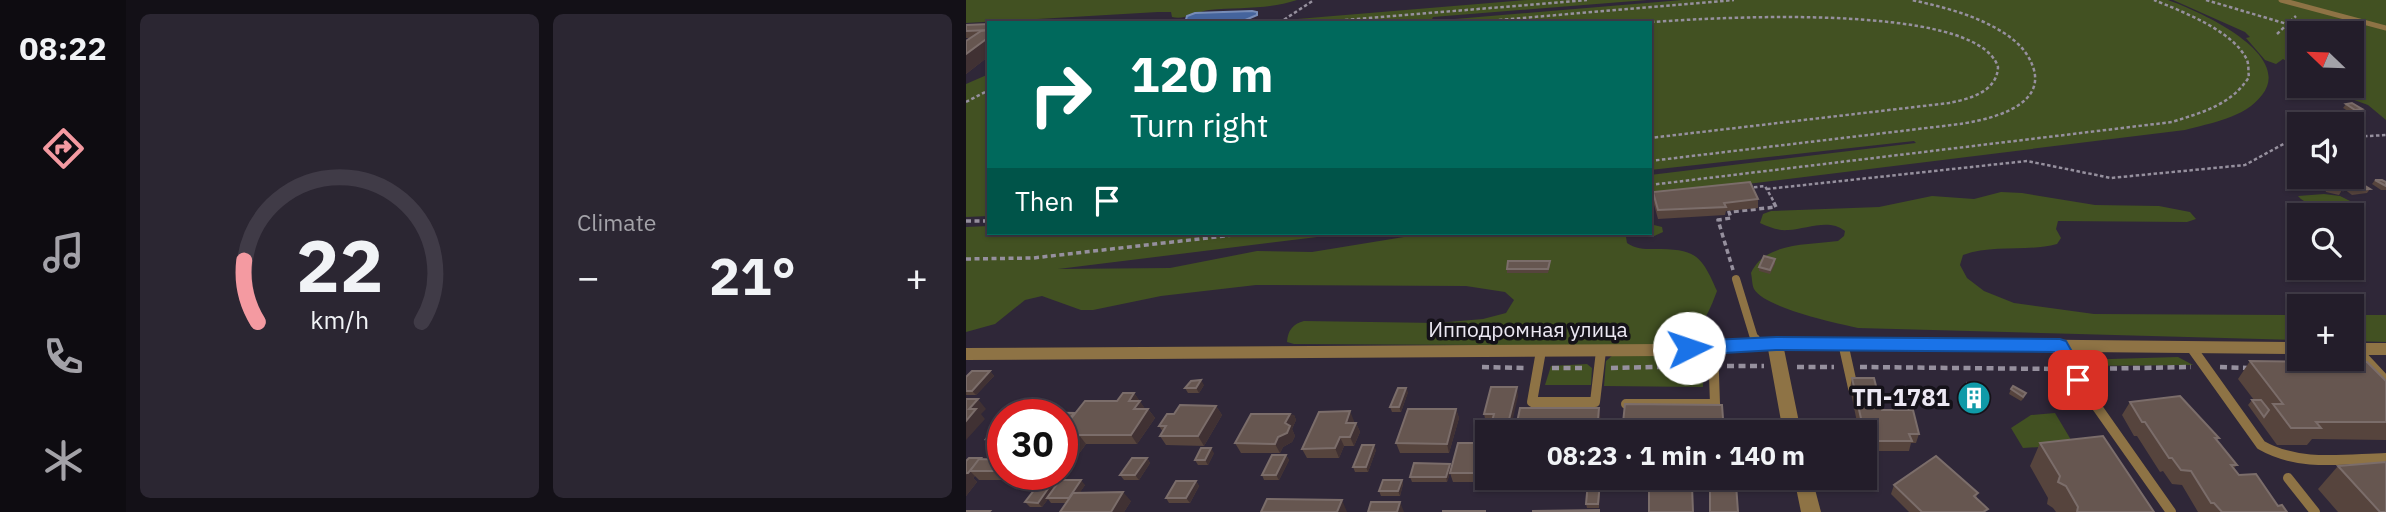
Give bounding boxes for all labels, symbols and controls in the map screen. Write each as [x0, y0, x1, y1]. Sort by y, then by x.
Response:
north arrow [2287, 21, 2364, 98]
map controls [2287, 21, 2364, 371]
text: 08:22 [19, 27, 107, 69]
text: 120 m [1130, 42, 1274, 105]
icon: right [1015, 49, 1106, 140]
text: Turn right [1130, 104, 1268, 146]
button: sound [2287, 112, 2364, 189]
icon: directions [39, 124, 88, 173]
icon: arrive [1088, 182, 1126, 220]
text: Then [1015, 184, 1074, 218]
button: search [2287, 203, 2364, 280]
text: Climate [577, 207, 656, 237]
text: 22 [296, 217, 383, 312]
icon: music [39, 228, 88, 277]
text: 21° [709, 242, 796, 309]
text: − [577, 252, 600, 301]
text: + [905, 252, 928, 301]
button: + [2287, 294, 2364, 371]
text: km/h [310, 303, 369, 336]
position arrow [1652, 311, 1726, 385]
street label: Ипподромная улица [1428, 315, 1628, 343]
icon: phone [39, 332, 88, 381]
pin [2048, 350, 2108, 410]
icon: arrive [2059, 361, 2097, 399]
building icon: ТП-1781 [1955, 379, 1993, 417]
place label: ТП-1781 [1852, 381, 1950, 413]
speed limit sign: 30 [987, 399, 1078, 490]
icon: climate [39, 436, 88, 485]
text: 08:23 · 1 min · 140 m [1547, 438, 1805, 472]

